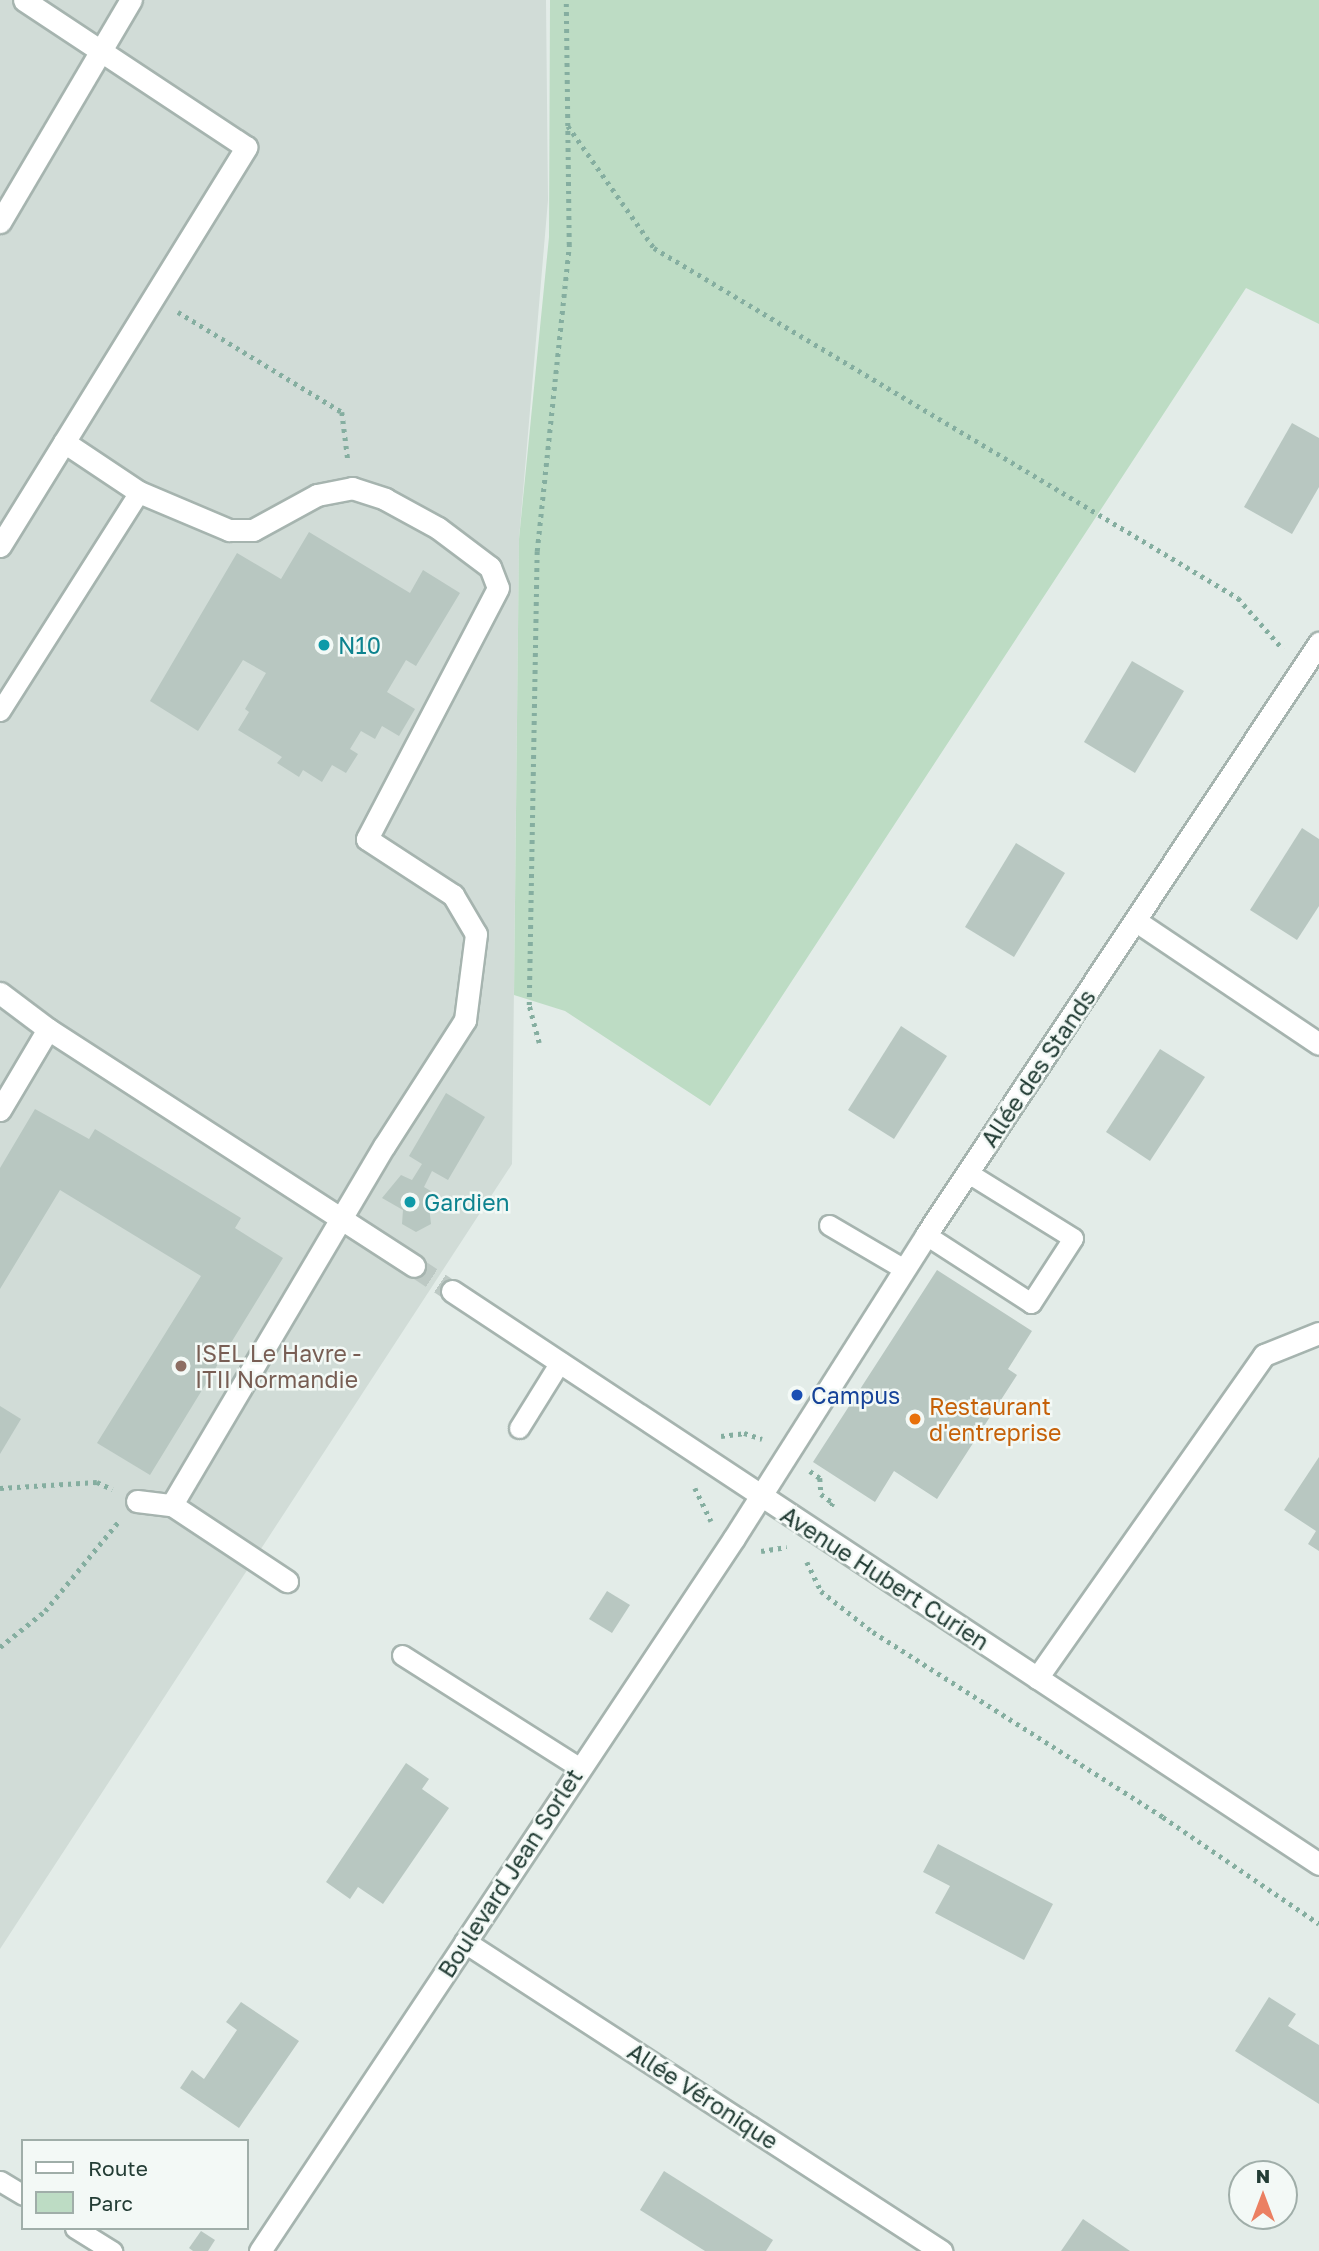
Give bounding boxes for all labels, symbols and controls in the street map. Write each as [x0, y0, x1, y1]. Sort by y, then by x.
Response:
place label: N10 [338, 631, 381, 659]
marker: N10 [316, 637, 332, 653]
street label: Allée des Stands [975, 984, 1101, 1152]
place label: Gardien [424, 1188, 510, 1216]
marker: Gardien [402, 1194, 418, 1210]
place label: ISEL Le Havre - ITII Normandie [195, 1339, 361, 1393]
marker: ISEL Le Havre - ITII Normandie [173, 1358, 189, 1374]
place label: Campus [811, 1381, 900, 1409]
marker: Campus [789, 1387, 805, 1403]
place label: Restaurant d'entreprise [929, 1392, 1061, 1446]
marker: Restaurant d'entreprise [907, 1411, 923, 1427]
street label: Avenue Hubert Curien [776, 1500, 994, 1656]
street label: Boulevard Jean Sorlet [432, 1764, 588, 1982]
street label: Allée Véronique [623, 2037, 783, 2155]
legend [21, 2139, 248, 2230]
text: Route [88, 2155, 148, 2181]
north arrow [1228, 2160, 1298, 2230]
text: N [1256, 2164, 1270, 2187]
text: Parc [88, 2190, 133, 2216]

